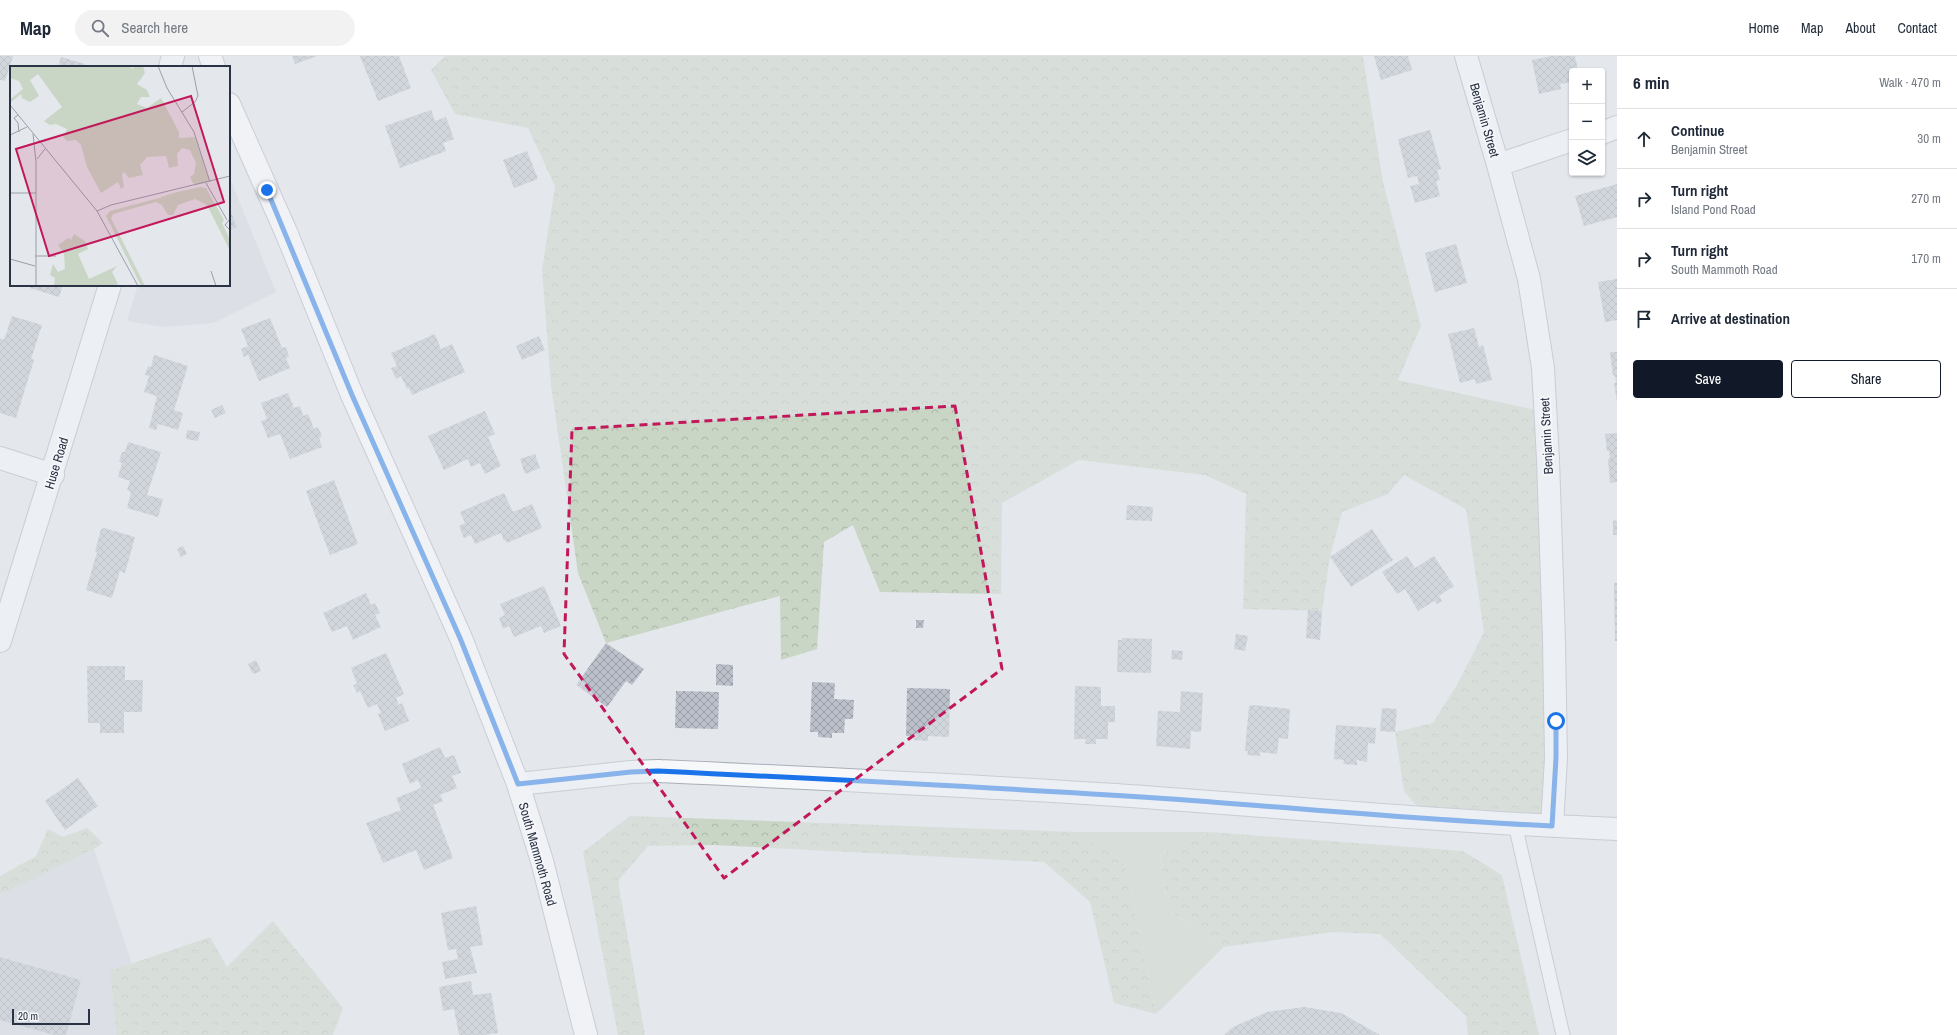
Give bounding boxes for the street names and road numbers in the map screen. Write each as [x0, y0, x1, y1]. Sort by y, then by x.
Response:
street label: Benjamin Street [1466, 81, 1503, 159]
street label: Benjamin Street [1536, 397, 1557, 475]
street label: Huse Road [41, 435, 72, 491]
street label: South Mammoth Road [515, 801, 560, 908]

